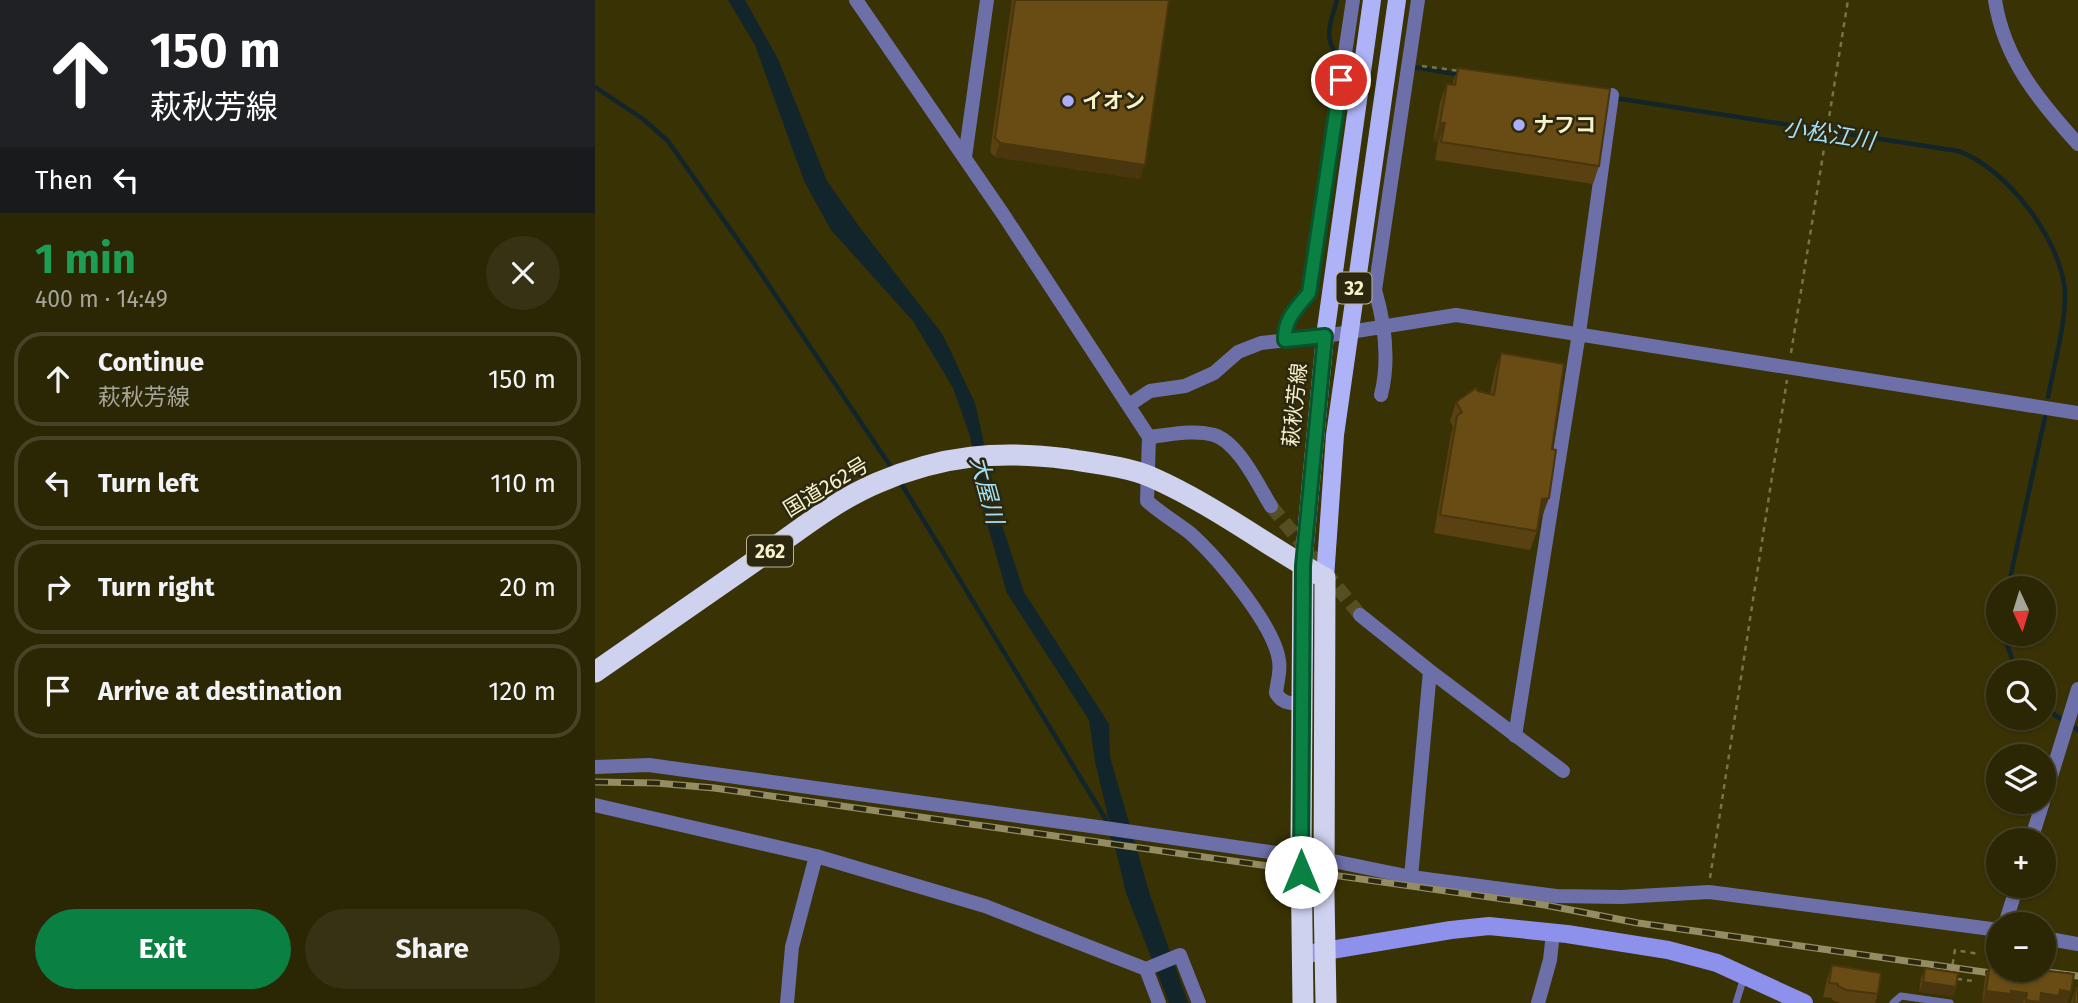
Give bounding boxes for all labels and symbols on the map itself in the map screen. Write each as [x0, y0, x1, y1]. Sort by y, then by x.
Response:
pin [1311, 50, 1371, 110]
place label: イオン [1082, 88, 1145, 114]
marker: イオン [1060, 93, 1076, 109]
place label: ナフコ [1533, 112, 1596, 138]
water label: 小松江川 [1781, 113, 1880, 155]
marker: ナフコ [1511, 117, 1527, 133]
road number: 32 [1337, 272, 1371, 304]
street label: 萩秋芳線 [1278, 362, 1312, 448]
street label: 国道262号 [779, 451, 873, 523]
water label: 大屋川 [965, 453, 1010, 530]
road number: 262 [747, 536, 793, 566]
north arrow [1986, 576, 2056, 646]
position arrow [1264, 835, 1338, 909]

